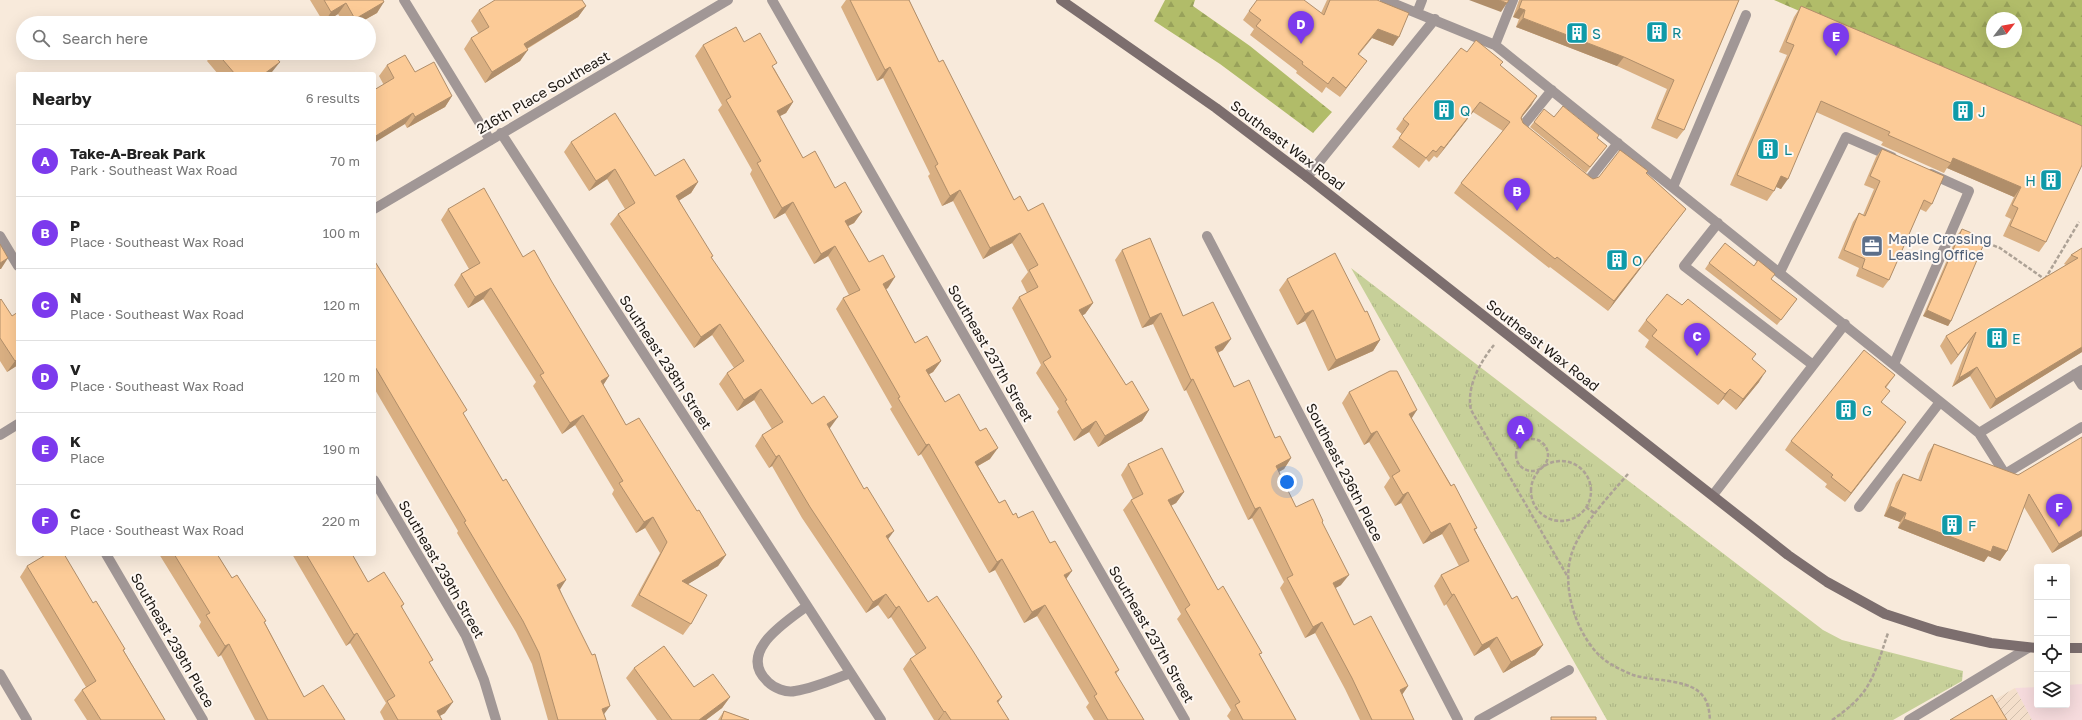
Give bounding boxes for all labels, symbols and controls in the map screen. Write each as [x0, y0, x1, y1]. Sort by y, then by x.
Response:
pin: D [1288, 11, 1314, 44]
north arrow [1986, 12, 2022, 48]
search box [16, 16, 376, 60]
building icon: R [1644, 19, 1670, 45]
building icon: S [1564, 20, 1590, 46]
pin: E [1823, 23, 1849, 56]
place label: R [1672, 24, 1682, 41]
place label: S [1592, 25, 1601, 42]
icon: search [30, 27, 52, 49]
text: Search here [62, 29, 148, 47]
street label: 216th Place Southeast [473, 47, 613, 137]
text: Nearby [32, 88, 92, 109]
text: 6 results [306, 90, 360, 106]
street label: Southeast Wax Road [1227, 96, 1349, 194]
building icon: Q [1431, 97, 1457, 123]
building icon: J [1950, 98, 1976, 124]
place label: Q [1460, 102, 1470, 119]
place label: J [1978, 103, 1986, 120]
building icon: L [1755, 136, 1781, 162]
place label: L [1784, 141, 1792, 158]
text: Take-A-Break Park [70, 144, 206, 162]
text: A [40, 153, 50, 169]
text: 70 m [330, 153, 360, 169]
text: Park · Southeast Wax Road [70, 162, 238, 178]
building icon: H [2038, 167, 2064, 193]
place label: H [2025, 172, 2036, 189]
pin: B [1504, 178, 1530, 211]
text: P [70, 216, 80, 234]
text: B [40, 225, 50, 241]
text: 100 m [323, 225, 360, 241]
place label: Maple Crossing Leasing Office [1888, 230, 1992, 263]
office icon: Maple Crossing Leasing Office [1859, 233, 1885, 259]
text: Place · Southeast Wax Road [70, 234, 244, 250]
building icon: O [1604, 247, 1630, 273]
place label: O [1632, 252, 1642, 269]
street label: Southeast 237th Street [945, 281, 1037, 425]
text: N [70, 288, 81, 306]
street label: Southeast 238th Street [616, 292, 716, 432]
street label: Southeast Wax Road [1483, 296, 1603, 394]
text: C [40, 297, 50, 313]
text: 120 m [323, 297, 360, 313]
text: Place · Southeast Wax Road [70, 306, 244, 322]
pin: C [1684, 323, 1710, 356]
building icon: E [1984, 325, 2010, 351]
place label: E [2012, 330, 2021, 347]
text: V [70, 360, 81, 378]
text: D [40, 369, 50, 385]
text: 120 m [323, 369, 360, 385]
text: Place · Southeast Wax Road [70, 378, 244, 394]
building icon: G [1833, 397, 1859, 423]
street label: Southeast 236th Place [1303, 400, 1387, 544]
place label: G [1862, 402, 1872, 419]
pin: A [1507, 416, 1533, 449]
text: K [70, 432, 81, 450]
text: E [41, 441, 49, 457]
text: 190 m [323, 441, 360, 457]
text: Place [70, 450, 105, 466]
your location [1277, 472, 1297, 492]
pin: F [2046, 494, 2072, 527]
street label: Southeast 239th Street [396, 497, 488, 641]
text: C [70, 504, 81, 522]
building icon: F [1939, 512, 1965, 538]
text: F [41, 513, 49, 529]
text: 220 m [322, 513, 360, 529]
place label: F [1968, 517, 1976, 534]
text: Place · Southeast Wax Road [70, 522, 244, 538]
street label: Southeast 237th Street [1106, 562, 1198, 706]
map controls [2034, 564, 2070, 708]
button: + [2034, 564, 2070, 600]
street label: Southeast 239th Place [128, 570, 218, 710]
button: − [2034, 600, 2070, 636]
button: locate [2034, 636, 2070, 672]
button: layers [2034, 672, 2070, 708]

